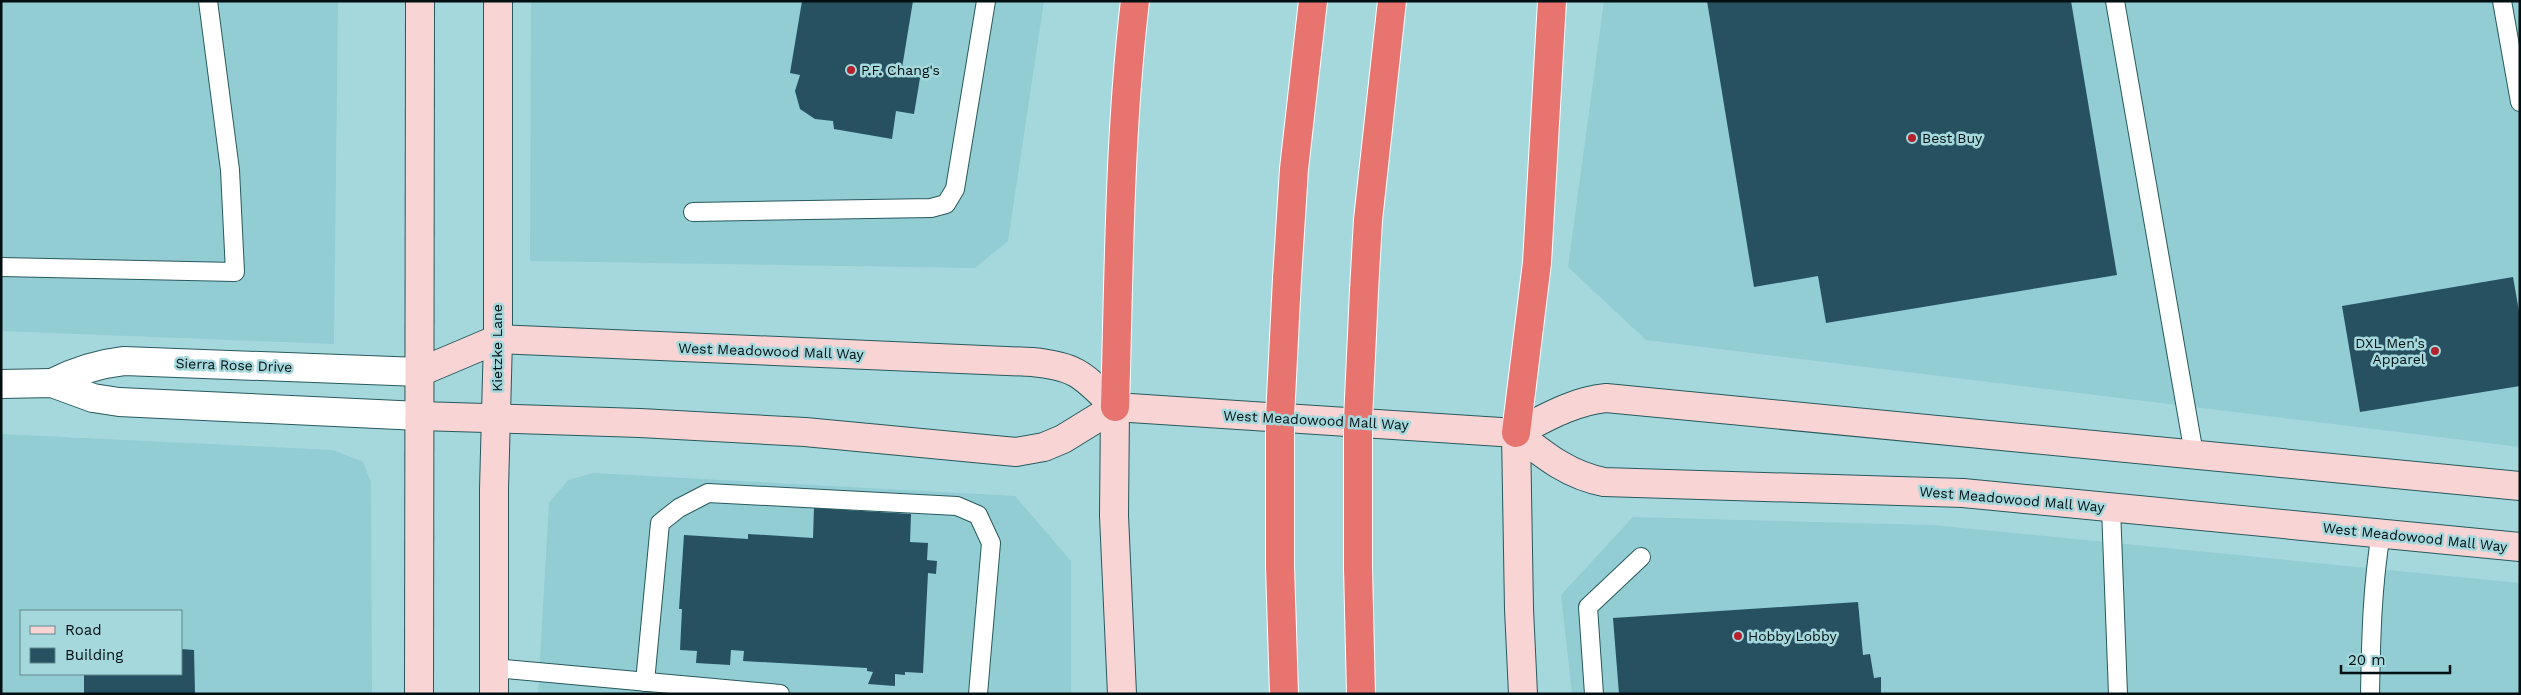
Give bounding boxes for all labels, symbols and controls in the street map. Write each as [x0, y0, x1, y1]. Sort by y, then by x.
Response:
place label: P.F. Chang's [861, 62, 940, 78]
marker: P.F. Chang's [845, 64, 857, 76]
place label: Best Buy [1922, 130, 1983, 146]
marker: Best Buy [1906, 132, 1918, 144]
street label: Kietzke Lane [489, 304, 505, 392]
place label: DXL Men's Apparel [2355, 335, 2426, 367]
street label: West Meadowood Mall Way [678, 340, 865, 362]
marker: DXL Men's Apparel [2429, 345, 2441, 357]
street label: Sierra Rose Drive [175, 355, 293, 375]
street label: West Meadowood Mall Way [1223, 407, 1410, 433]
street label: West Meadowood Mall Way [1919, 483, 2106, 515]
street label: West Meadowood Mall Way [2322, 519, 2509, 555]
legend [20, 610, 182, 675]
text: Road [65, 621, 102, 639]
place label: Hobby Lobby [1748, 628, 1837, 644]
marker: Hobby Lobby [1732, 630, 1744, 642]
scale bar [2341, 642, 2450, 674]
text: Building [65, 646, 123, 664]
text: 20 m [2348, 651, 2386, 669]

